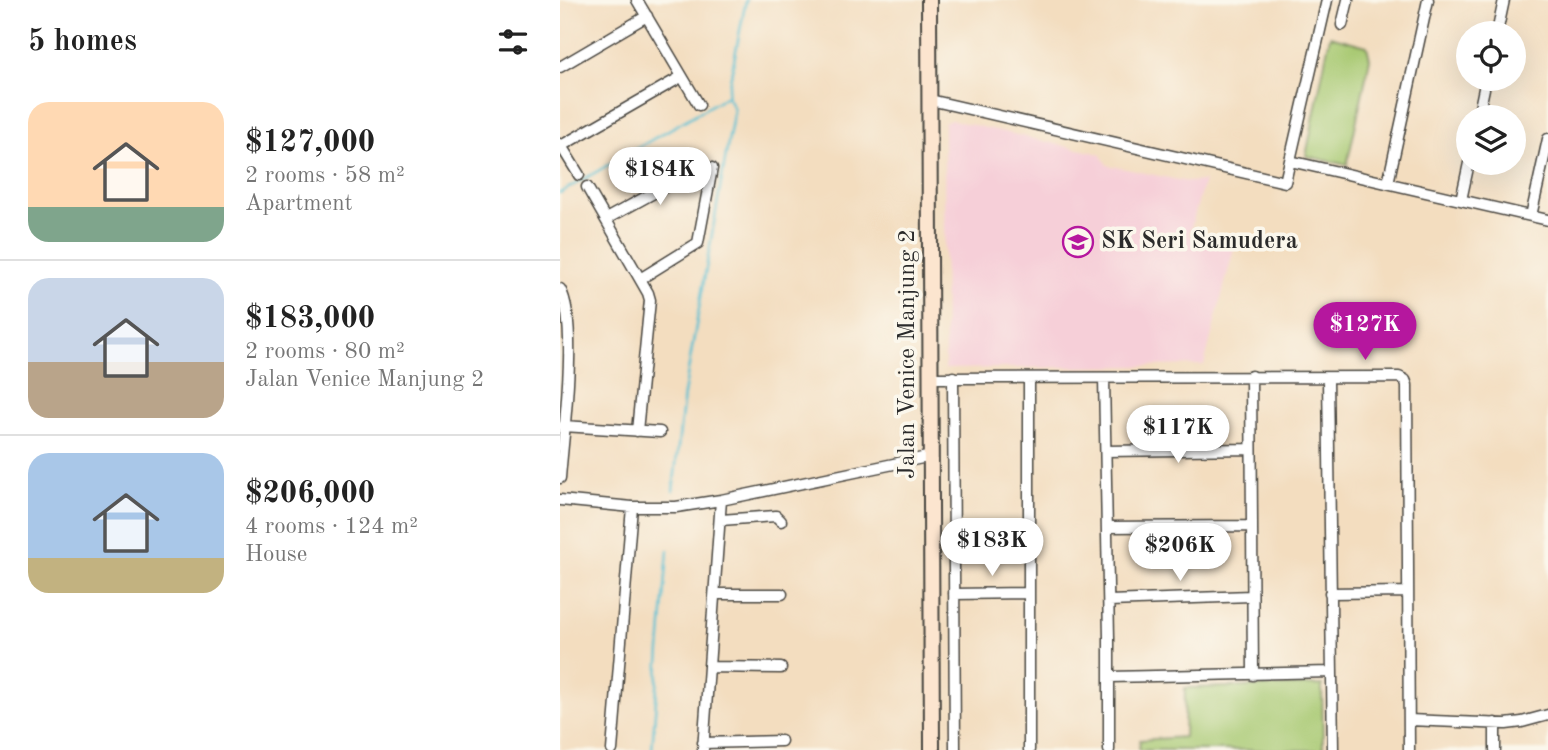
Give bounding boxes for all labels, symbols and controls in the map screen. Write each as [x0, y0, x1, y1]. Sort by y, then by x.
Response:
map controls [1456, 21, 1526, 175]
button: locate [1456, 21, 1526, 91]
icon: filters [494, 23, 532, 61]
text: 5 homes [28, 27, 137, 57]
button: layers [1456, 105, 1526, 175]
text: $127,000 [245, 128, 375, 158]
icon: home [84, 130, 168, 214]
pin: $184K [611, 148, 709, 207]
text: $184K [624, 158, 696, 181]
text: 2 rooms · 58 m² [245, 164, 405, 187]
text: Apartment [245, 192, 353, 215]
school or university icon: SK Seri Samudera [1061, 225, 1095, 259]
street label: Jalan Venice Manjung 2 [896, 229, 920, 479]
place label: SK Seri Samudera [1101, 230, 1298, 254]
pin: $127K [1316, 302, 1414, 362]
text: $183,000 [245, 304, 375, 334]
icon: home [84, 306, 168, 390]
text: $127K [1329, 313, 1401, 336]
text: 2 rooms · 80 m² [245, 340, 405, 363]
text: Jalan Venice Manjung 2 [245, 368, 484, 391]
pin: $117K [1129, 406, 1227, 465]
text: $117K [1142, 416, 1214, 439]
text: $206,000 [245, 479, 375, 509]
icon: home [84, 481, 168, 565]
text: 4 rooms · 124 m² [245, 515, 418, 538]
pin: $183K [943, 518, 1041, 578]
pin: $206K [1131, 524, 1229, 583]
text: $183K [956, 529, 1028, 552]
text: $206K [1144, 534, 1216, 557]
text: House [245, 543, 307, 566]

